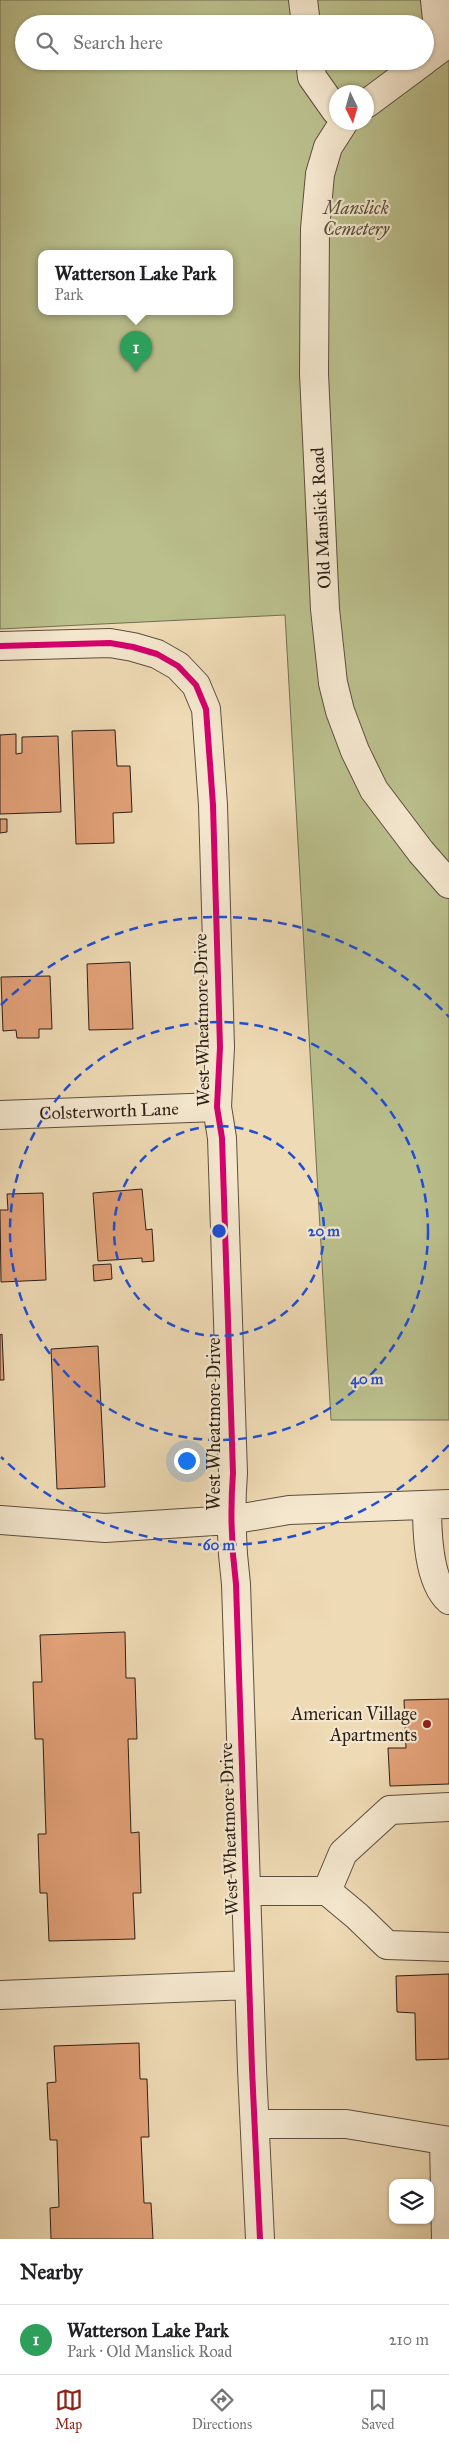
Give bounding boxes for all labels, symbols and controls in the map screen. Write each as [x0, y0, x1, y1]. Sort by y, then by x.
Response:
search box [15, 15, 434, 70]
icon: search [33, 29, 61, 57]
text: Search here [73, 31, 163, 54]
north arrow [329, 85, 374, 130]
park label: Manslick Cemetery [321, 197, 390, 240]
popup [38, 250, 233, 315]
text: Watterson Lake Park [55, 262, 216, 285]
text: Park [55, 285, 84, 304]
pin: 1 [120, 331, 152, 372]
street label: Old Manslick Road [306, 447, 336, 589]
street label: West Wheatmore Drive [189, 933, 215, 1107]
street label: Colsterworth Lane [39, 1098, 179, 1124]
centre of rings [210, 1222, 228, 1240]
text: 20 m [308, 1222, 340, 1240]
street label: West Wheatmore Drive [203, 1337, 225, 1511]
text: 40 m [351, 1370, 384, 1389]
your location [174, 1448, 200, 1474]
text: 60 m [203, 1536, 236, 1554]
place label: American Village Apartments [290, 1703, 417, 1746]
marker: American Village Apartments [421, 1718, 433, 1730]
street label: West Wheatmore Drive [215, 1742, 243, 1916]
map controls [389, 2179, 434, 2224]
button: layers [389, 2179, 434, 2224]
text: Nearby [20, 2259, 83, 2285]
text: Watterson Lake Park [67, 2319, 229, 2342]
text: 1 [33, 2330, 39, 2349]
text: 210 m [389, 2330, 429, 2349]
text: Park · Old Manslick Road [67, 2342, 232, 2361]
tab: Map [55, 2386, 83, 2433]
tab: Directions [192, 2386, 252, 2433]
tab: Saved [361, 2386, 394, 2433]

